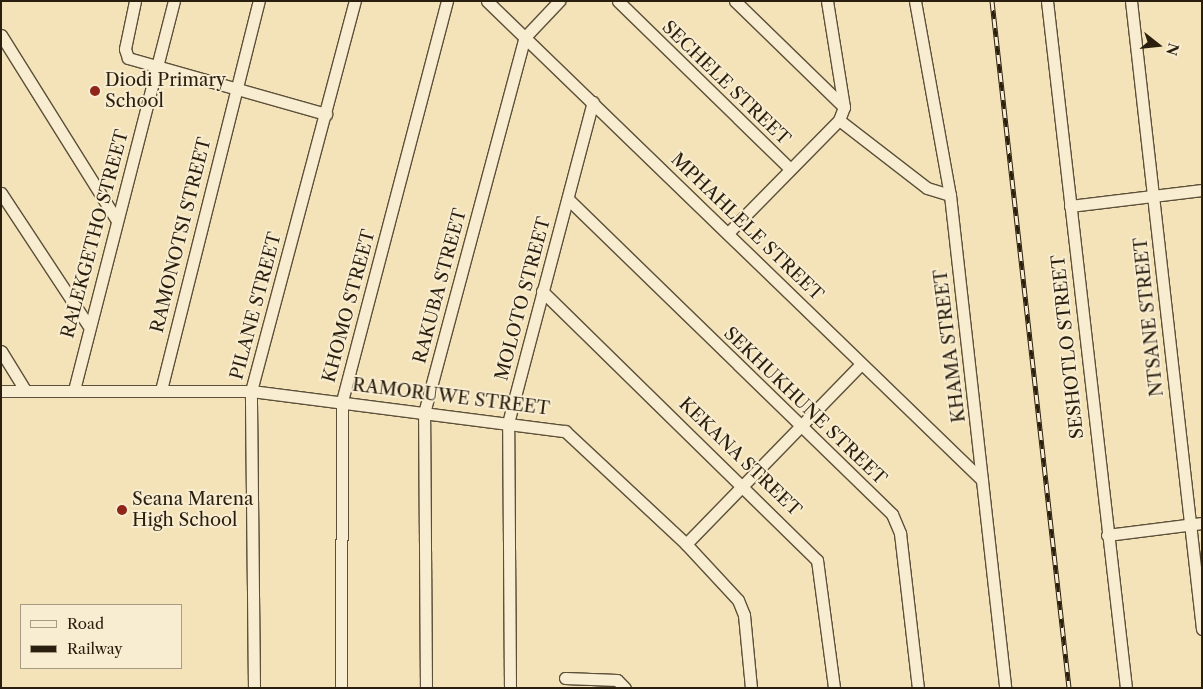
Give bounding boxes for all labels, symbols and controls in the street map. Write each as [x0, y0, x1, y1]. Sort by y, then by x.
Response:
street label: SECHELE STREET [657, 16, 795, 150]
north arrow [1133, 20, 1183, 70]
text: N [1162, 41, 1183, 57]
place label: Diodi Primary School [105, 70, 226, 112]
marker: Diodi Primary School [89, 85, 101, 97]
street label: RALEKGETHO STREET [57, 127, 133, 341]
street label: RAMONOTSI STREET [146, 135, 216, 335]
street label: MPHAHLELE STREET [666, 149, 828, 305]
street label: RAKUBA STREET [409, 206, 471, 366]
street label: MOLOTO STREET [491, 215, 555, 383]
street label: KHOMO STREET [318, 227, 380, 385]
street label: PILANE STREET [226, 230, 286, 382]
street label: NTSANE STREET [1130, 236, 1168, 398]
street label: SESHOTLO STREET [1048, 254, 1088, 440]
street label: KHAMA STREET [930, 268, 970, 424]
street label: SEKHUKHUNE STREET [719, 323, 891, 489]
street label: RAMORUWE STREET [351, 374, 551, 420]
street label: KEKANA STREET [674, 393, 806, 521]
place label: Seana Marena High School [132, 489, 254, 532]
marker: Seana Marena High School [116, 504, 128, 516]
legend [20, 604, 182, 669]
text: Road [67, 614, 104, 633]
text: Railway [67, 639, 123, 658]

